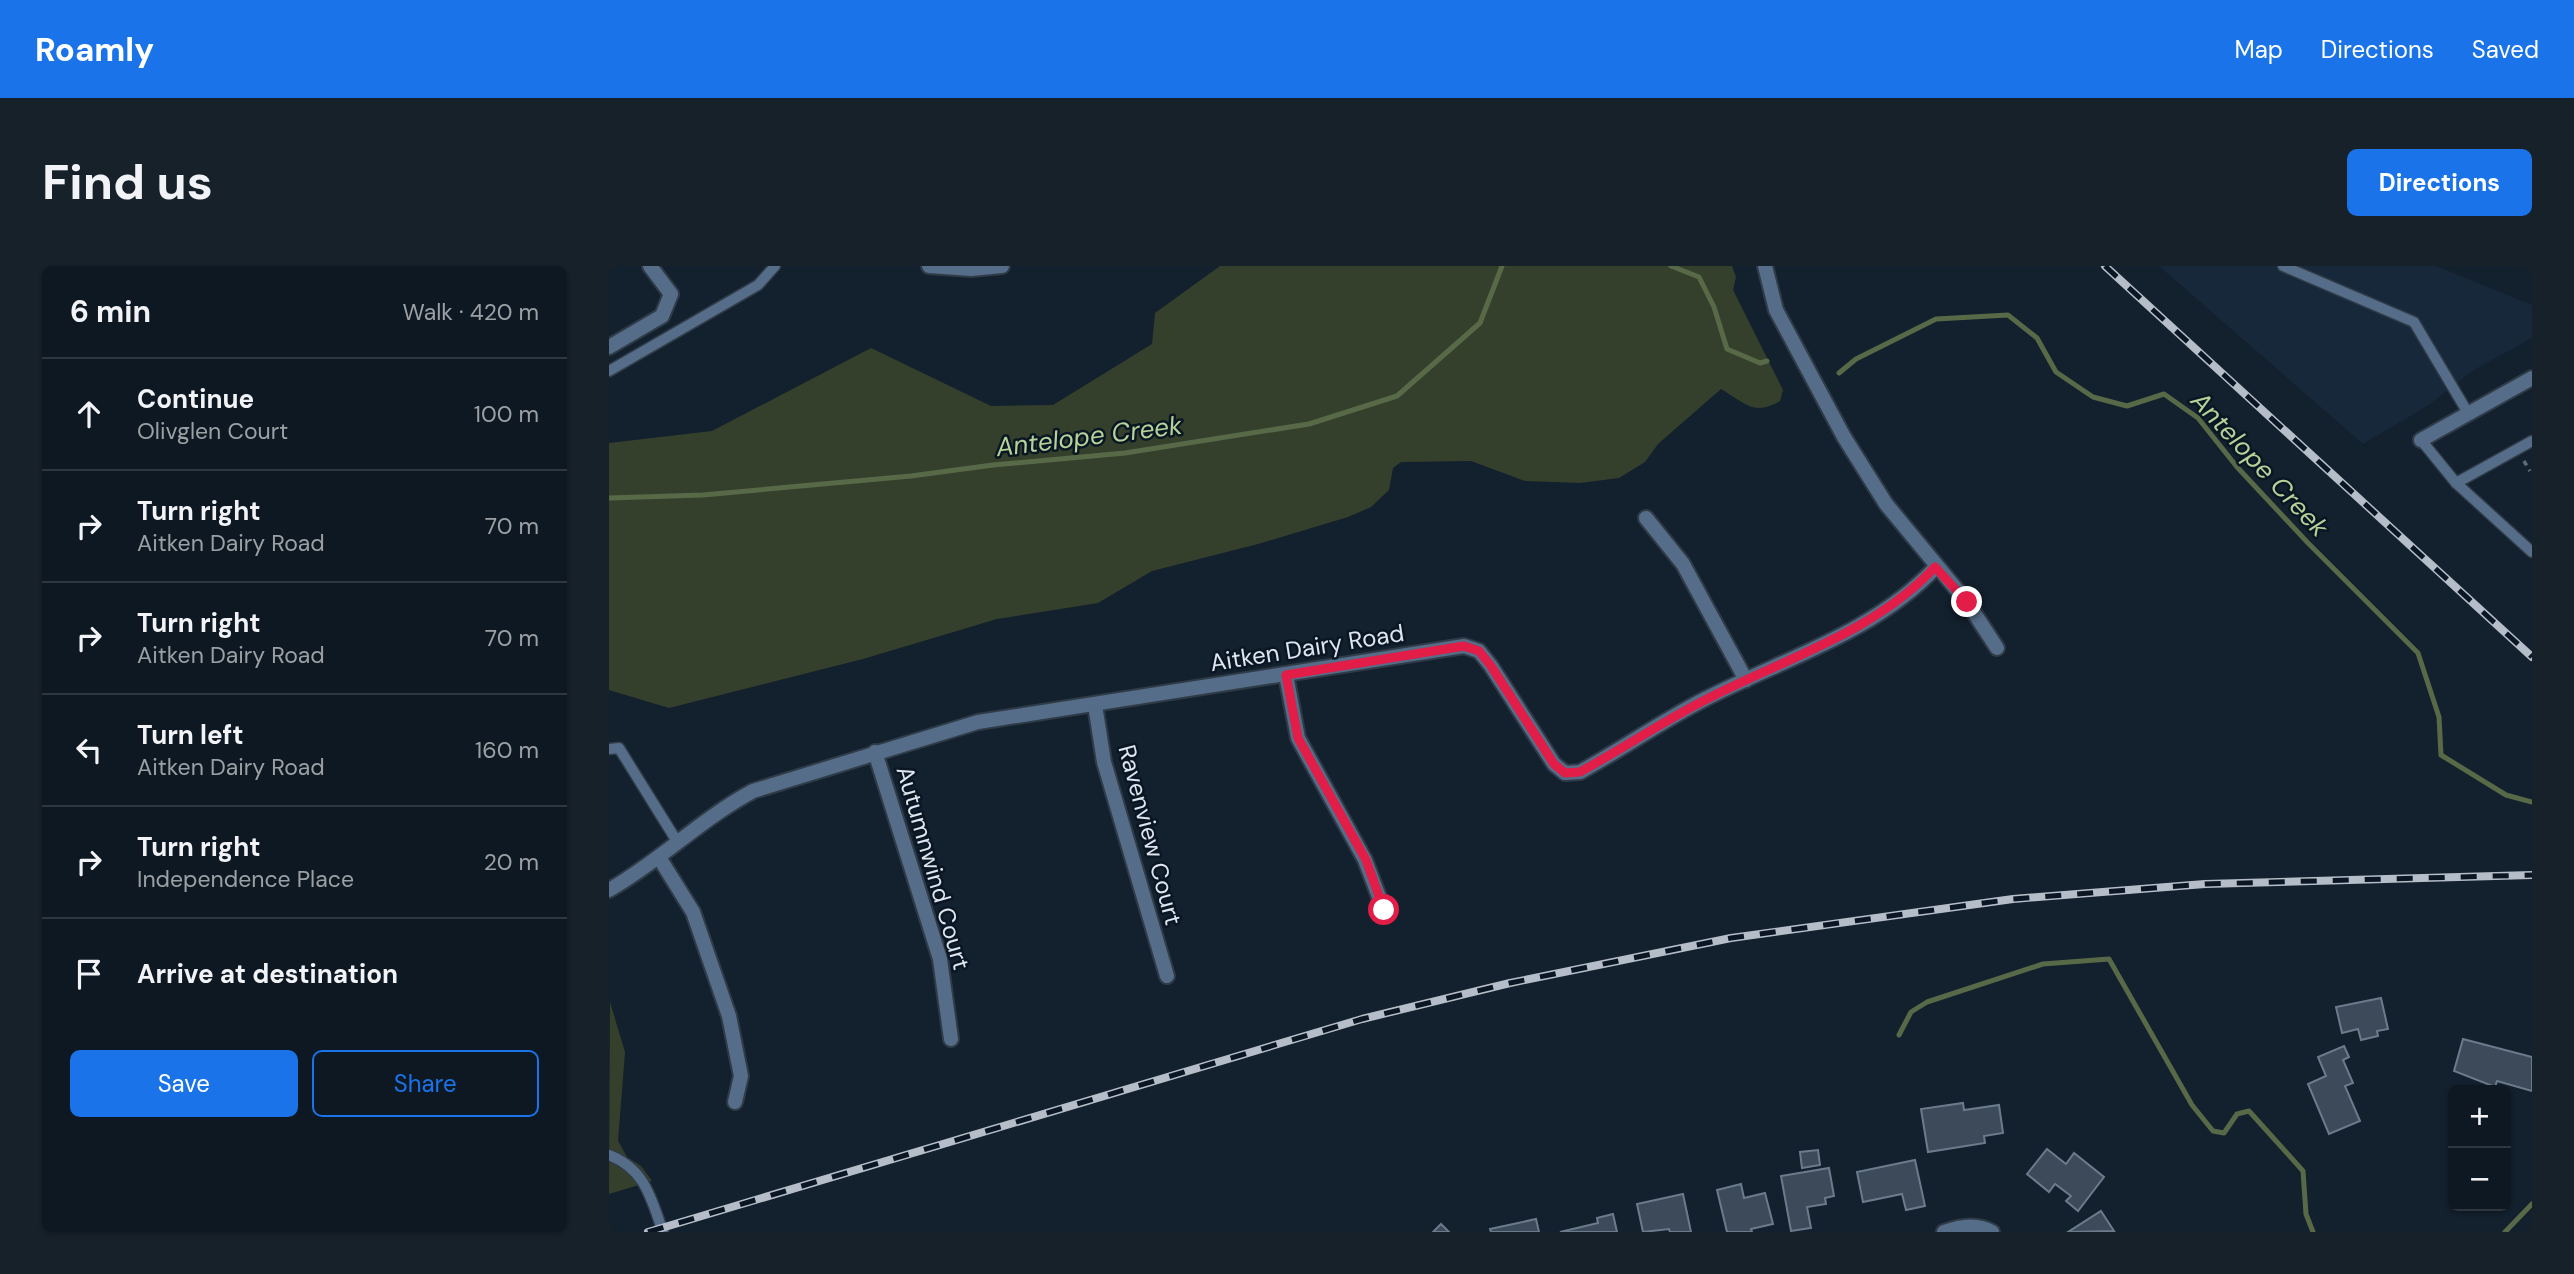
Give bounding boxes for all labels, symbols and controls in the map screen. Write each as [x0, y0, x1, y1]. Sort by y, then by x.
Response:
text: Roamly [35, 28, 154, 71]
text: Map [2235, 34, 2283, 65]
text: Directions [2321, 34, 2434, 65]
text: Saved [2472, 34, 2539, 65]
button: Directions [2347, 149, 2532, 216]
text: Find us [42, 150, 213, 214]
text: 6 min [70, 292, 151, 331]
text: Walk · 420 m [403, 297, 539, 327]
text: Continue [137, 382, 254, 416]
water label: Antelope Creek [2183, 383, 2337, 545]
icon: ahead [70, 395, 108, 433]
text: 100 m [474, 399, 539, 429]
water label: Antelope Creek [993, 408, 1185, 464]
text: Olivglen Court [137, 416, 288, 446]
text: Turn right [137, 494, 261, 528]
icon: right [70, 507, 108, 545]
text: 70 m [485, 511, 539, 541]
text: Aitken Dairy Road [137, 528, 325, 558]
route end [1951, 586, 1982, 617]
text: Turn right [137, 606, 261, 640]
street label: Aitken Dairy Road [1208, 617, 1406, 678]
icon: right [70, 619, 108, 657]
text: 70 m [485, 623, 539, 653]
text: Aitken Dairy Road [137, 640, 325, 670]
text: Turn left [137, 718, 244, 752]
icon: left [70, 731, 108, 769]
text: 160 m [475, 735, 539, 765]
street label: Ravenview Court [1112, 741, 1189, 928]
text: Aitken Dairy Road [137, 752, 325, 782]
street label: Autumnwind Court [890, 762, 977, 973]
text: Turn right [137, 830, 261, 864]
icon: right [70, 843, 108, 881]
text: 20 m [484, 847, 539, 877]
text: Independence Place [137, 864, 354, 894]
route start [1368, 894, 1399, 925]
icon: arrive [70, 955, 108, 993]
text: Arrive at destination [137, 957, 398, 991]
button: Save [70, 1050, 298, 1117]
button: Share [312, 1050, 539, 1117]
map controls [2448, 1085, 2511, 1211]
button: + [2448, 1085, 2511, 1148]
button: − [2448, 1148, 2511, 1211]

